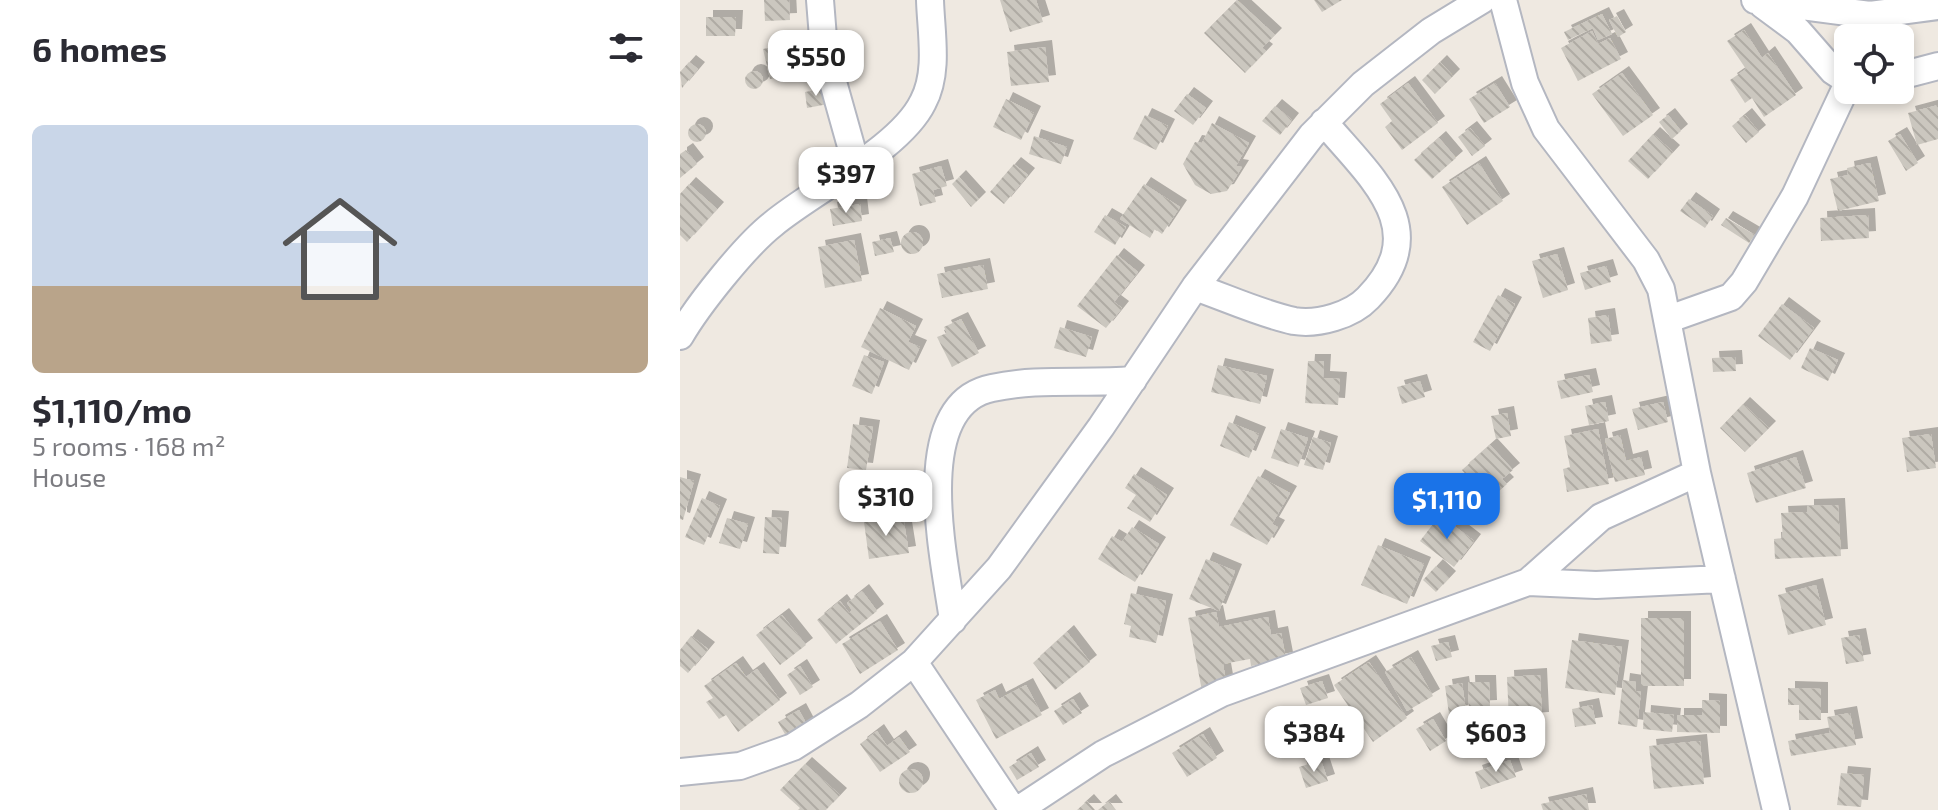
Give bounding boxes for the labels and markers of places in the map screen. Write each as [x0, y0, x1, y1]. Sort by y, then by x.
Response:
pin: $550 [769, 30, 863, 98]
pin: $397 [799, 147, 893, 215]
pin: $310 [839, 470, 933, 538]
pin: $1,110 [1382, 473, 1512, 541]
pin: $384 [1267, 706, 1361, 774]
pin: $603 [1449, 706, 1543, 774]

